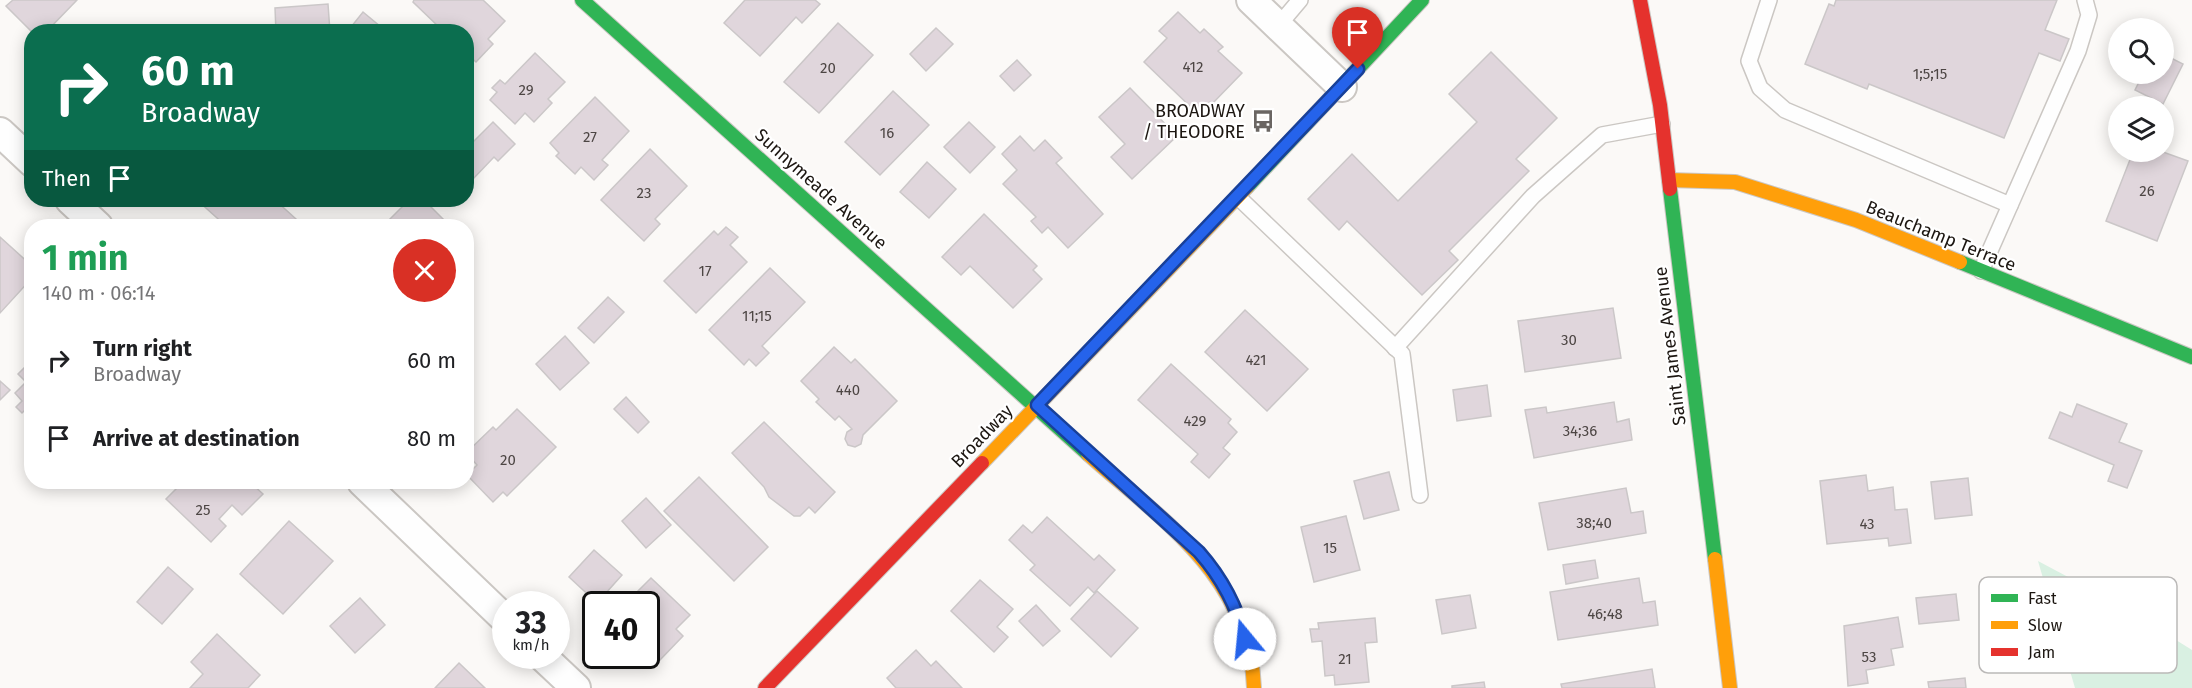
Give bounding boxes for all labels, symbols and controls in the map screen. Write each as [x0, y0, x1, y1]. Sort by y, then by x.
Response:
pin [1332, 7, 1383, 69]
icon: arrive [1341, 16, 1374, 49]
map controls [2108, 18, 2174, 162]
button: search [2108, 18, 2174, 84]
text: 60 m [141, 46, 235, 96]
icon: right [42, 48, 120, 126]
house number: 412 [1182, 58, 1204, 76]
house number: 20 [820, 59, 836, 77]
house number: 1;5;15 [1913, 65, 1947, 83]
house number: 29 [518, 81, 534, 99]
button: layers [2108, 96, 2174, 162]
text: Broadway [141, 97, 260, 129]
place label: BROADWAY / THEODORE [1143, 100, 1245, 143]
bus stop icon: BROADWAY / THEODORE [1250, 108, 1276, 134]
street label: Sunnymeade Avenue [750, 124, 892, 254]
house number: 16 [880, 124, 894, 142]
house number: 27 [583, 128, 597, 146]
icon: arrive [103, 162, 136, 195]
text: Then [42, 165, 91, 192]
house number: 26 [2139, 182, 2155, 200]
house number: 23 [637, 184, 651, 202]
street label: Beauchamp Terrace [1863, 196, 2019, 276]
text: 1 min [42, 236, 129, 280]
button: close [393, 239, 456, 302]
house number: 17 [698, 262, 712, 280]
street label: Saint James Avenue [1649, 265, 1691, 427]
text: 140 m · 06:14 [42, 281, 155, 305]
house number: 11;15 [742, 307, 772, 325]
house number: 30 [1561, 331, 1577, 349]
text: Turn right [93, 335, 192, 362]
icon: right [42, 344, 75, 377]
text: 60 m [407, 347, 456, 374]
house number: 421 [1245, 351, 1267, 369]
text: Broadway [93, 362, 181, 386]
house number: 440 [836, 381, 860, 399]
street label: Broadway [947, 400, 1018, 472]
house number: 429 [1184, 412, 1207, 430]
icon: arrive [42, 422, 75, 455]
house number: 34;36 [1563, 422, 1597, 440]
text: Arrive at destination [93, 425, 300, 452]
text: 80 m [407, 425, 456, 452]
house number: 20 [500, 451, 516, 469]
house number: 25 [196, 501, 210, 519]
house number: 38;40 [1576, 514, 1612, 532]
house number: 43 [1859, 515, 1875, 533]
house number: 15 [1323, 539, 1337, 557]
legend [1979, 577, 2177, 673]
text: Fast [2028, 589, 2057, 608]
speed limit sign: 40 [582, 591, 660, 669]
text: 33 [515, 605, 547, 641]
house number: 46;48 [1587, 605, 1623, 623]
position arrow [1213, 607, 1277, 671]
text: Slow [2028, 616, 2063, 635]
text: km/h [512, 636, 550, 654]
text: Jam [2028, 643, 2055, 662]
house number: 53 [1862, 648, 1876, 666]
house number: 21 [1338, 650, 1352, 668]

